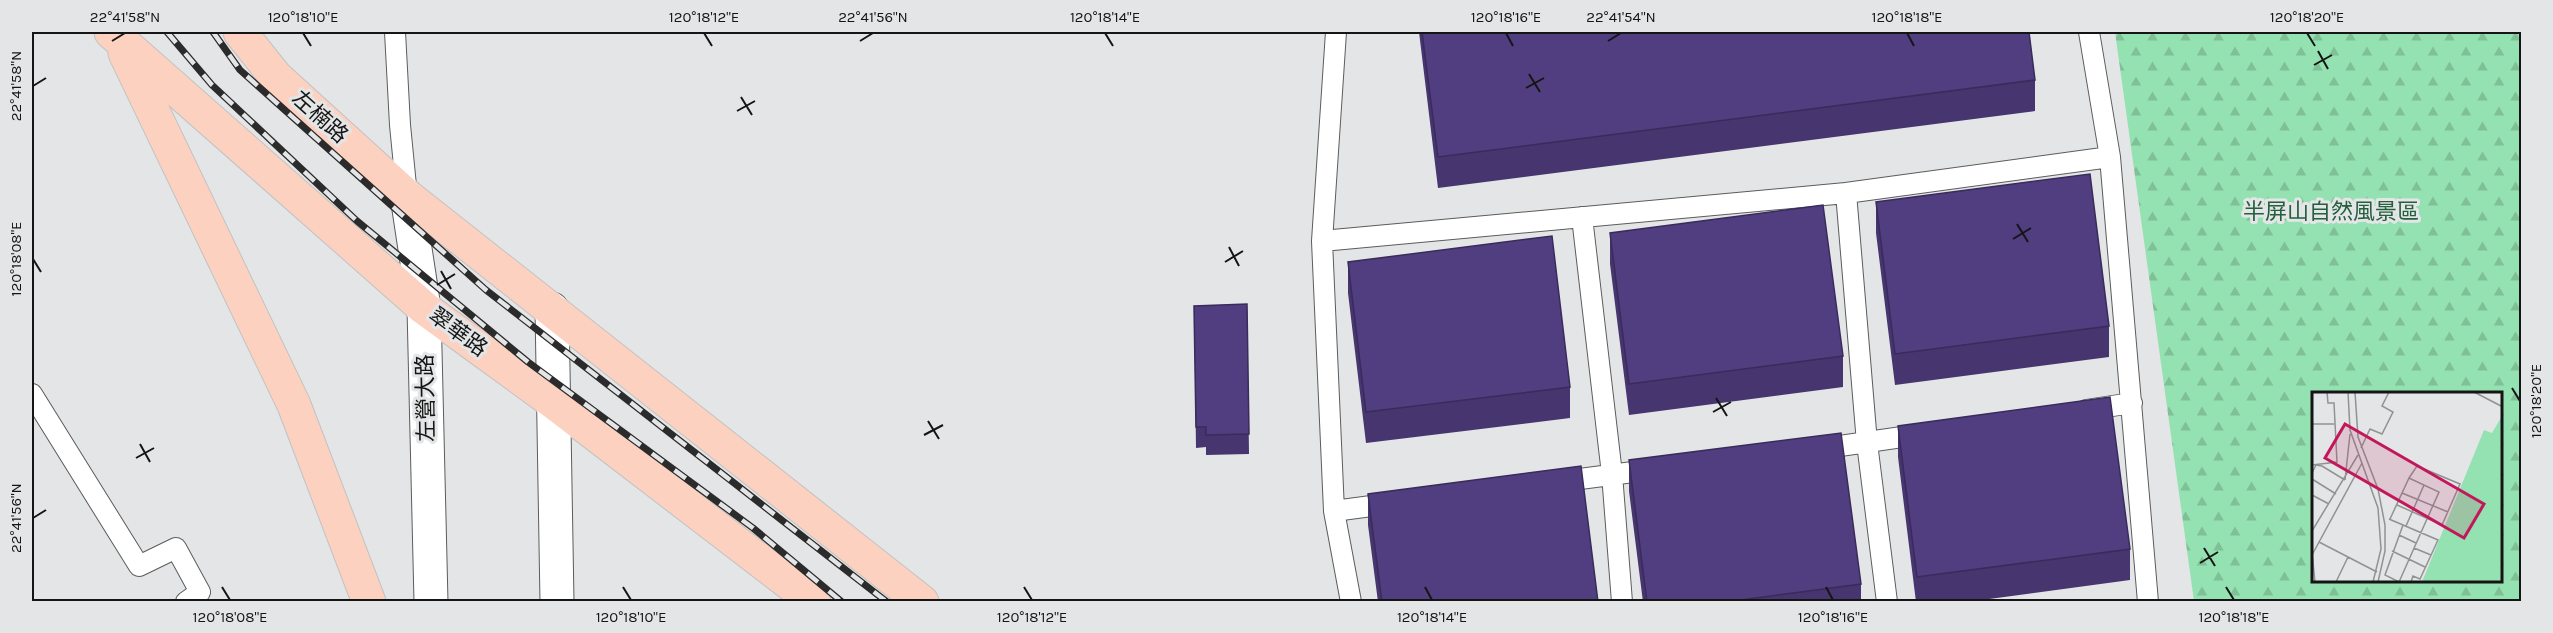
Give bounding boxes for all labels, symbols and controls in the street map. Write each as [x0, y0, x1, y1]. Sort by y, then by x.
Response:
text: 22°41'58"N [90, 8, 160, 26]
text: 120°18'10"E [268, 8, 338, 26]
text: 120°18'12"E [669, 8, 739, 26]
text: 22°41'56"N [838, 8, 908, 26]
text: 120°18'14"E [1070, 8, 1140, 26]
text: 120°18'16"E [1471, 8, 1541, 26]
text: 22°41'54"N [1586, 8, 1656, 26]
text: 120°18'18"E [1871, 8, 1943, 26]
text: 120°18'20"E [2270, 8, 2344, 26]
text: 22°41'58"N [7, 51, 25, 121]
street label: 左楠路 [287, 85, 353, 149]
park label: 半屏山自然風景區 [2243, 199, 2419, 225]
text: 120°18'08"E [7, 222, 25, 296]
street label: 翠華路 [424, 302, 492, 362]
street label: 左營大路 [412, 354, 440, 442]
text: 120°18'20"E [2527, 364, 2545, 438]
inset map [2312, 392, 2502, 582]
text: 22°41'56"N [7, 483, 25, 553]
text: 120°18'08"E [193, 608, 267, 626]
text: 120°18'10"E [596, 608, 666, 626]
text: 120°18'12"E [997, 608, 1067, 626]
text: 120°18'14"E [1397, 608, 1467, 626]
text: 120°18'16"E [1798, 608, 1868, 626]
text: 120°18'18"E [2198, 608, 2270, 626]

